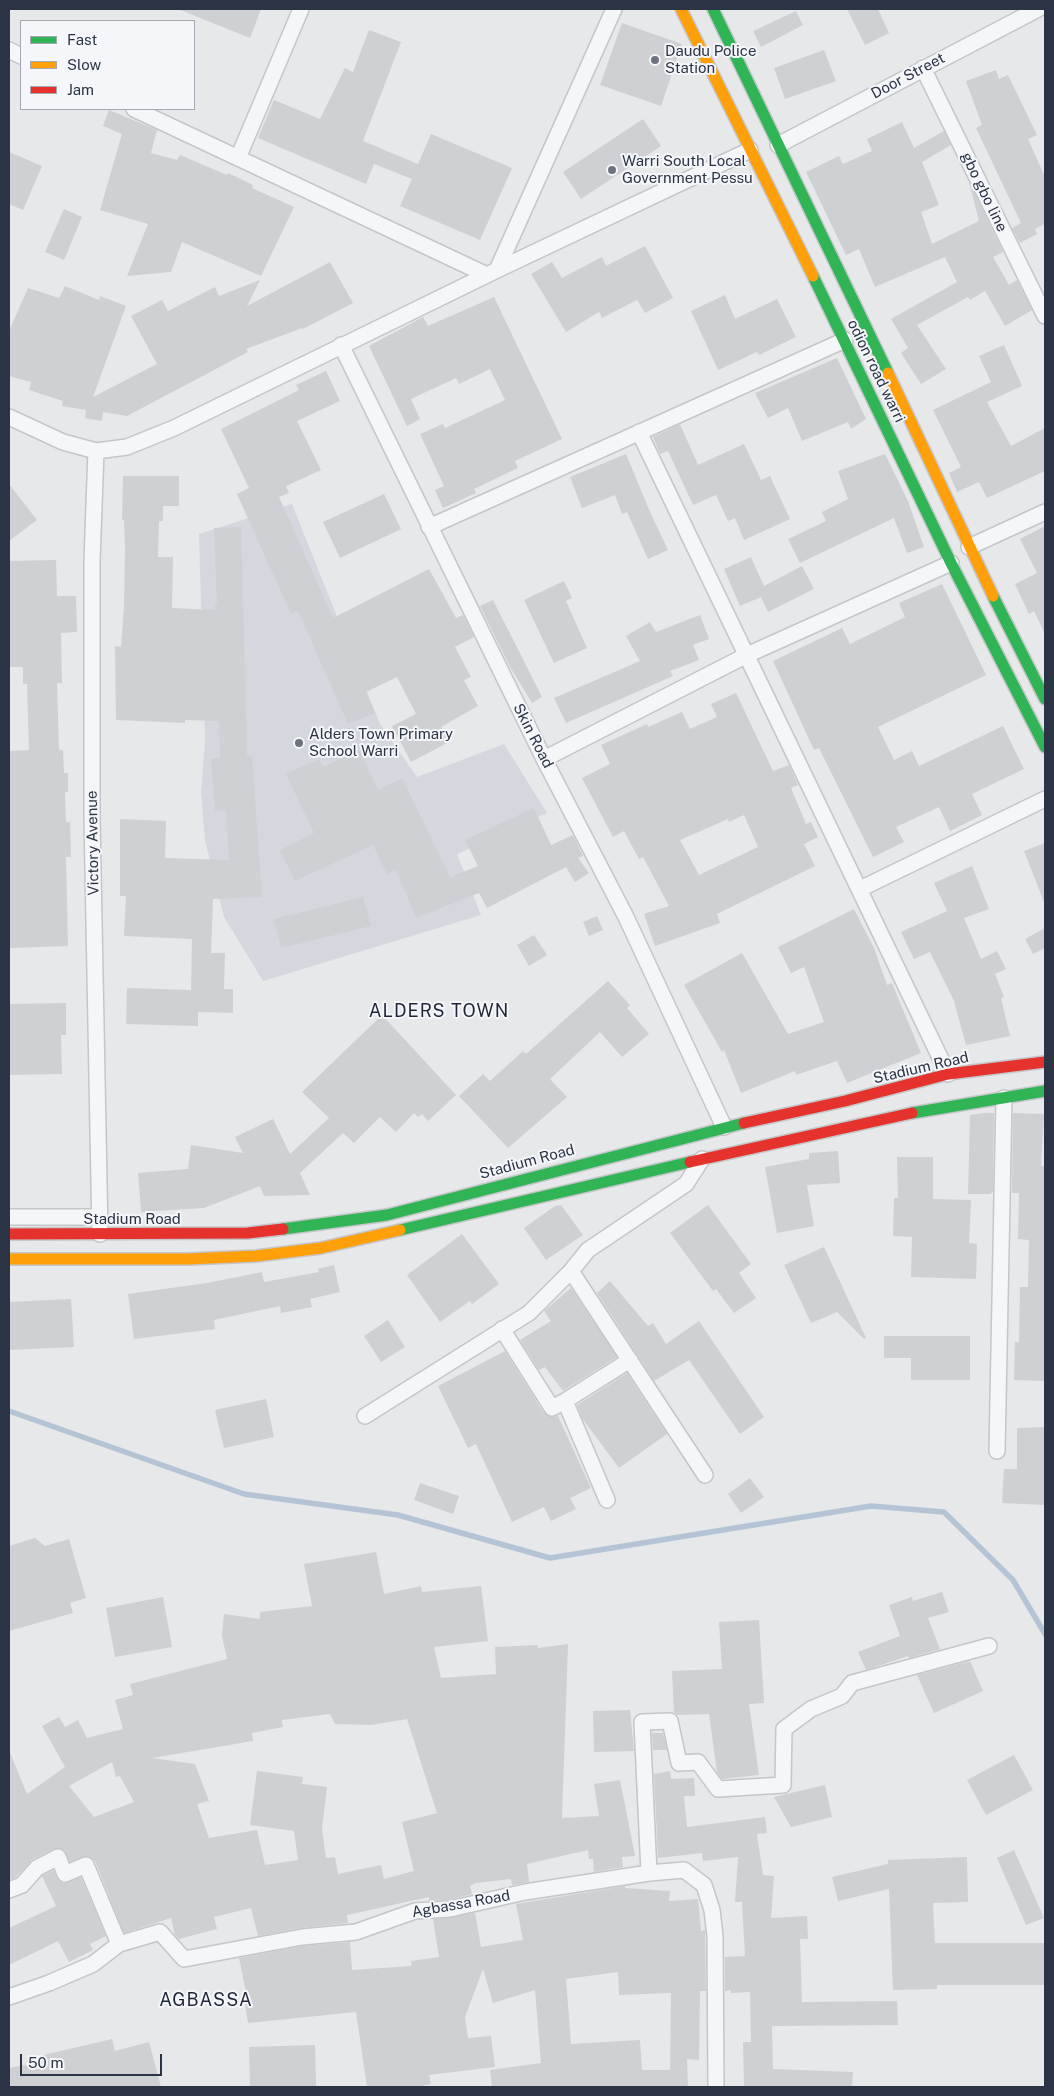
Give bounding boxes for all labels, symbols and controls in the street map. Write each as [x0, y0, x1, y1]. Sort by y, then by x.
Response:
legend [20, 20, 195, 110]
text: Fast [67, 31, 97, 48]
place label: Daudu Police Station [665, 42, 756, 77]
street label: Door Street [868, 49, 948, 103]
marker: Daudu Police Station [649, 54, 661, 66]
text: Slow [67, 56, 101, 73]
text: Jam [67, 81, 94, 98]
street label: gbo gbo line [957, 149, 1011, 235]
place label: Warri South Local Government Pessu [622, 152, 753, 187]
marker: Warri South Local Government Pessu [606, 164, 618, 176]
street label: odion road warri [843, 317, 909, 425]
street label: Skin Road [509, 701, 557, 771]
place label: Alders Town Primary School Warri [309, 725, 453, 760]
marker: Alders Town Primary School Warri [293, 737, 305, 749]
street label: Victory Avenue [83, 790, 103, 896]
district label: ALDERS TOWN [367, 1000, 511, 1022]
street label: Stadium Road [871, 1048, 971, 1088]
street label: Stadium Road [478, 1141, 576, 1183]
street label: Stadium Road [83, 1210, 181, 1228]
street label: Agbassa Road [410, 1887, 512, 1921]
district label: AGBASSA [158, 1989, 254, 2011]
scale bar [22, 2044, 165, 2076]
text: 50 m [28, 2054, 63, 2071]

